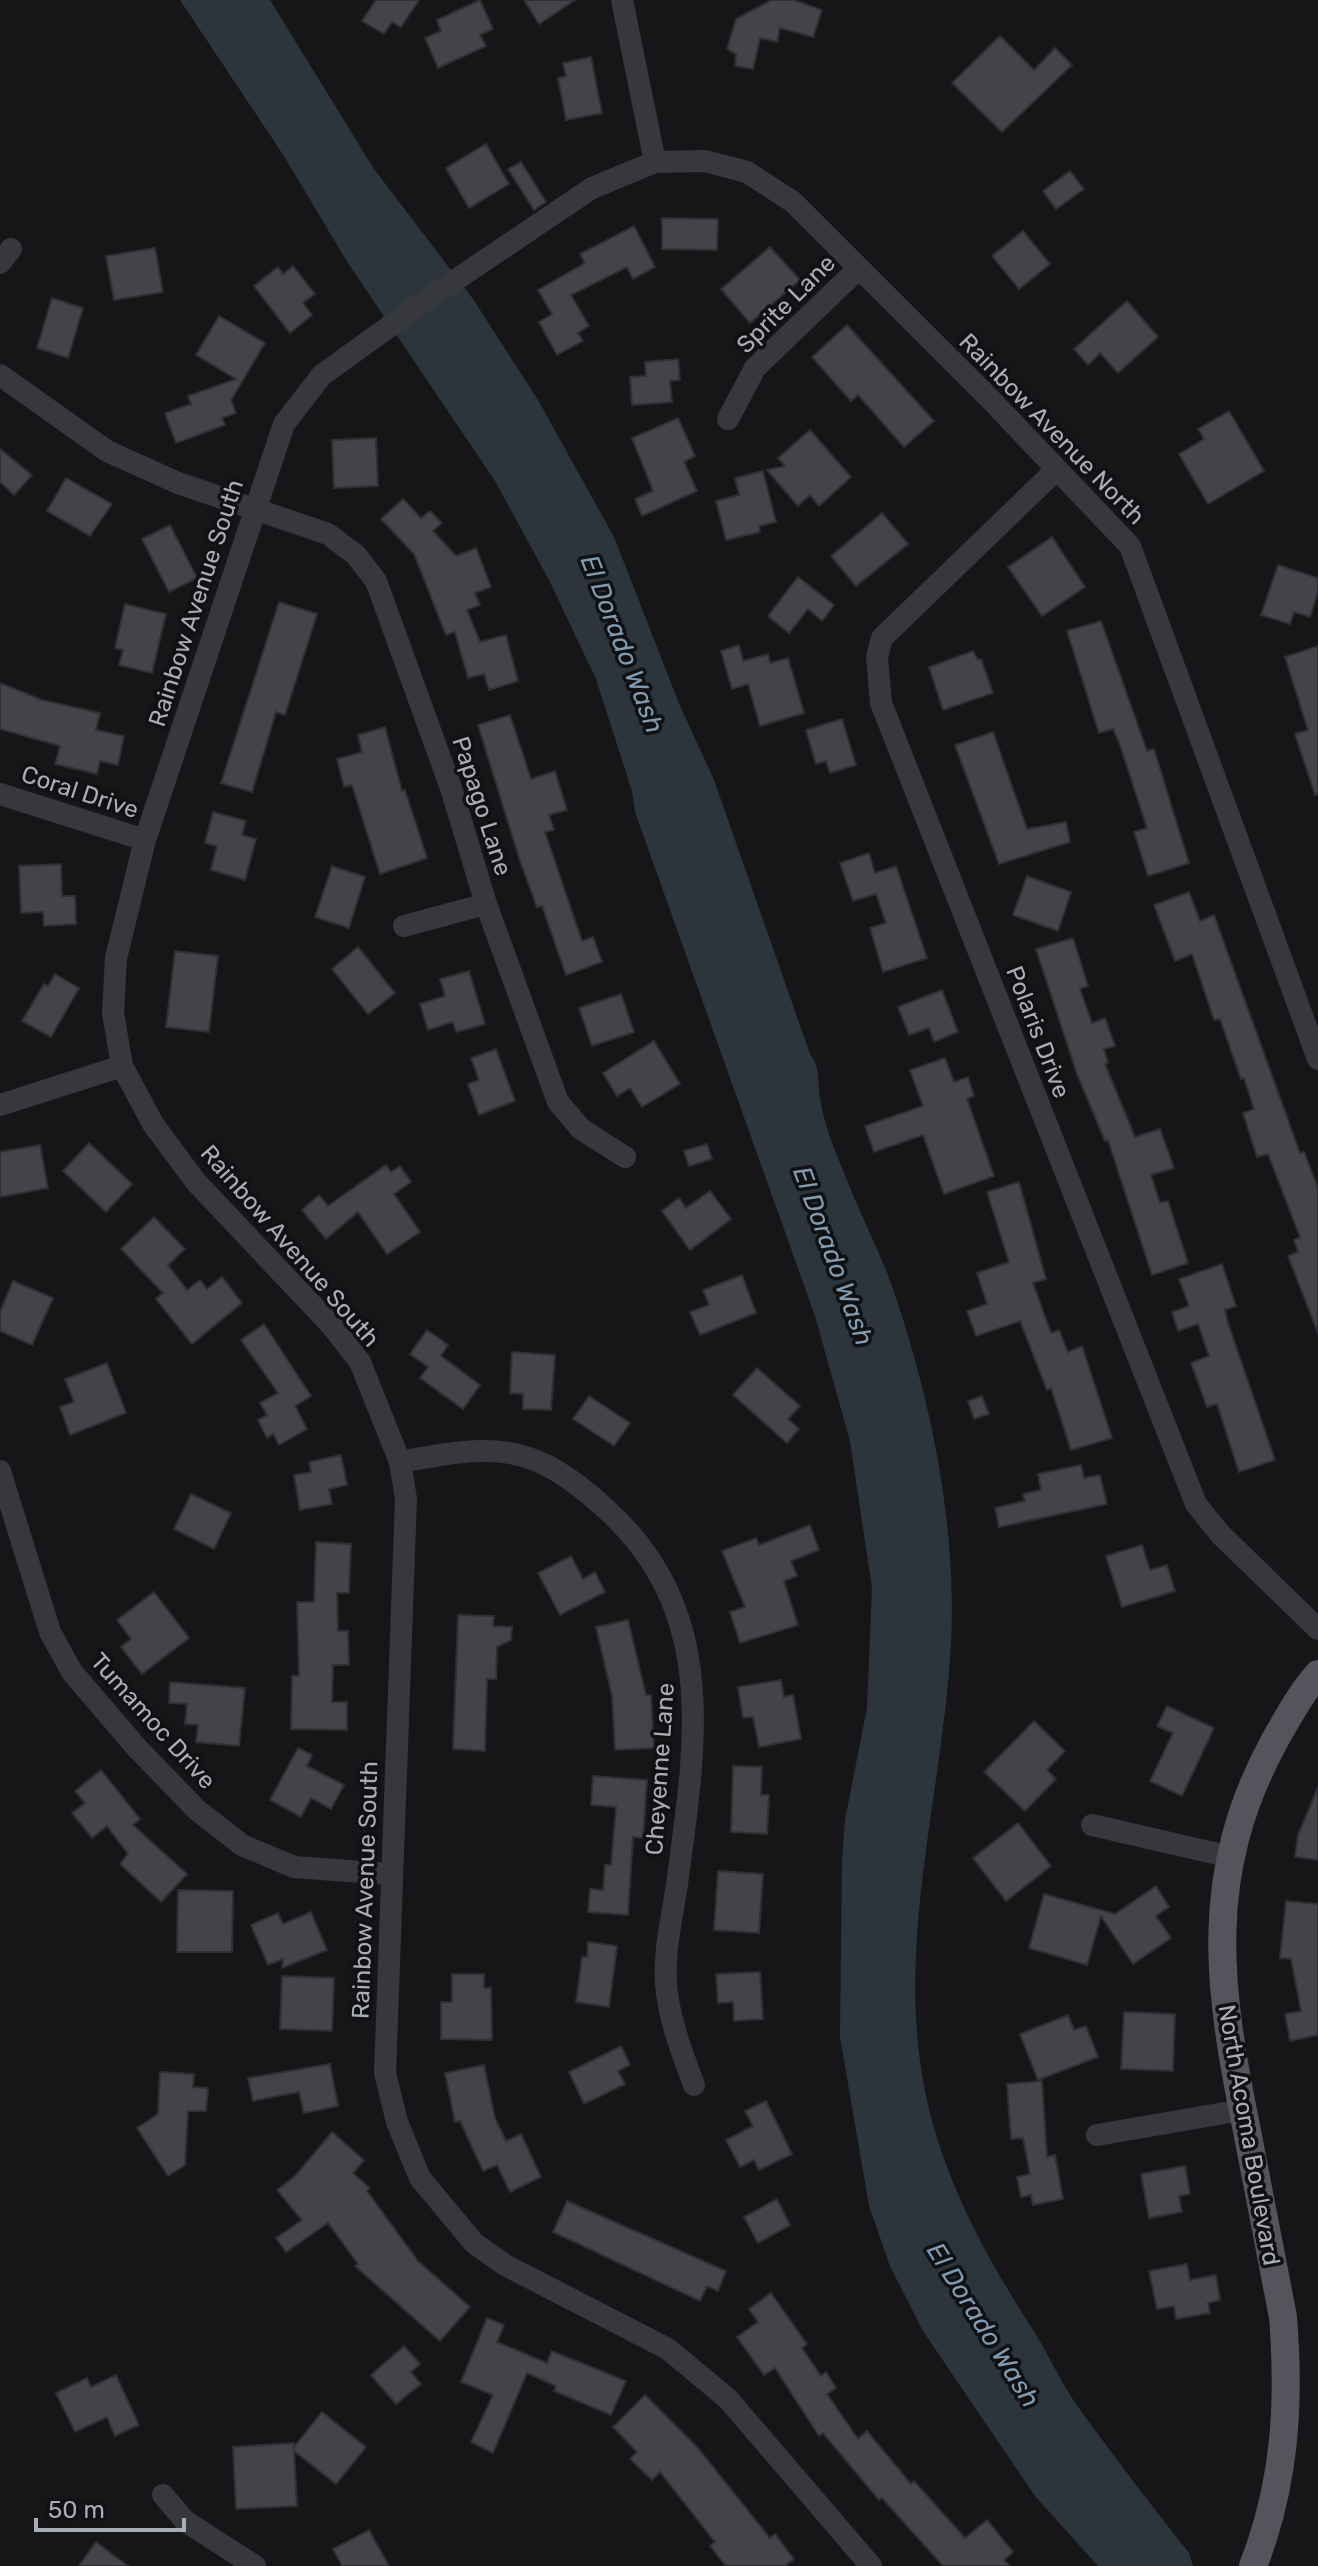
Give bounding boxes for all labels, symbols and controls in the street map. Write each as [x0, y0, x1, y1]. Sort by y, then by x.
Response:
street label: Sprite Lane [731, 249, 841, 359]
street label: Rainbow Avenue North [954, 328, 1150, 530]
street label: Rainbow Avenue South [143, 476, 249, 730]
water label: El Dorado Wash [574, 551, 670, 737]
street label: Papago Lane [446, 733, 518, 879]
street label: Coral Drive [18, 760, 142, 824]
street label: Polaris Drive [1000, 962, 1076, 1102]
street label: Rainbow Avenue South [195, 1139, 385, 1353]
water label: El Dorado Wash [786, 1162, 880, 1350]
street label: Tumamoc Drive [85, 1647, 221, 1795]
street label: Cheyenne Lane [640, 1682, 680, 1856]
street label: Rainbow Avenue South [347, 1761, 383, 2019]
street label: North Acoma Boulevard [1212, 2002, 1286, 2268]
water label: El Dorado Wash [920, 2237, 1046, 2413]
scale bar [36, 2482, 184, 2532]
text: 50 m [48, 2496, 105, 2524]

